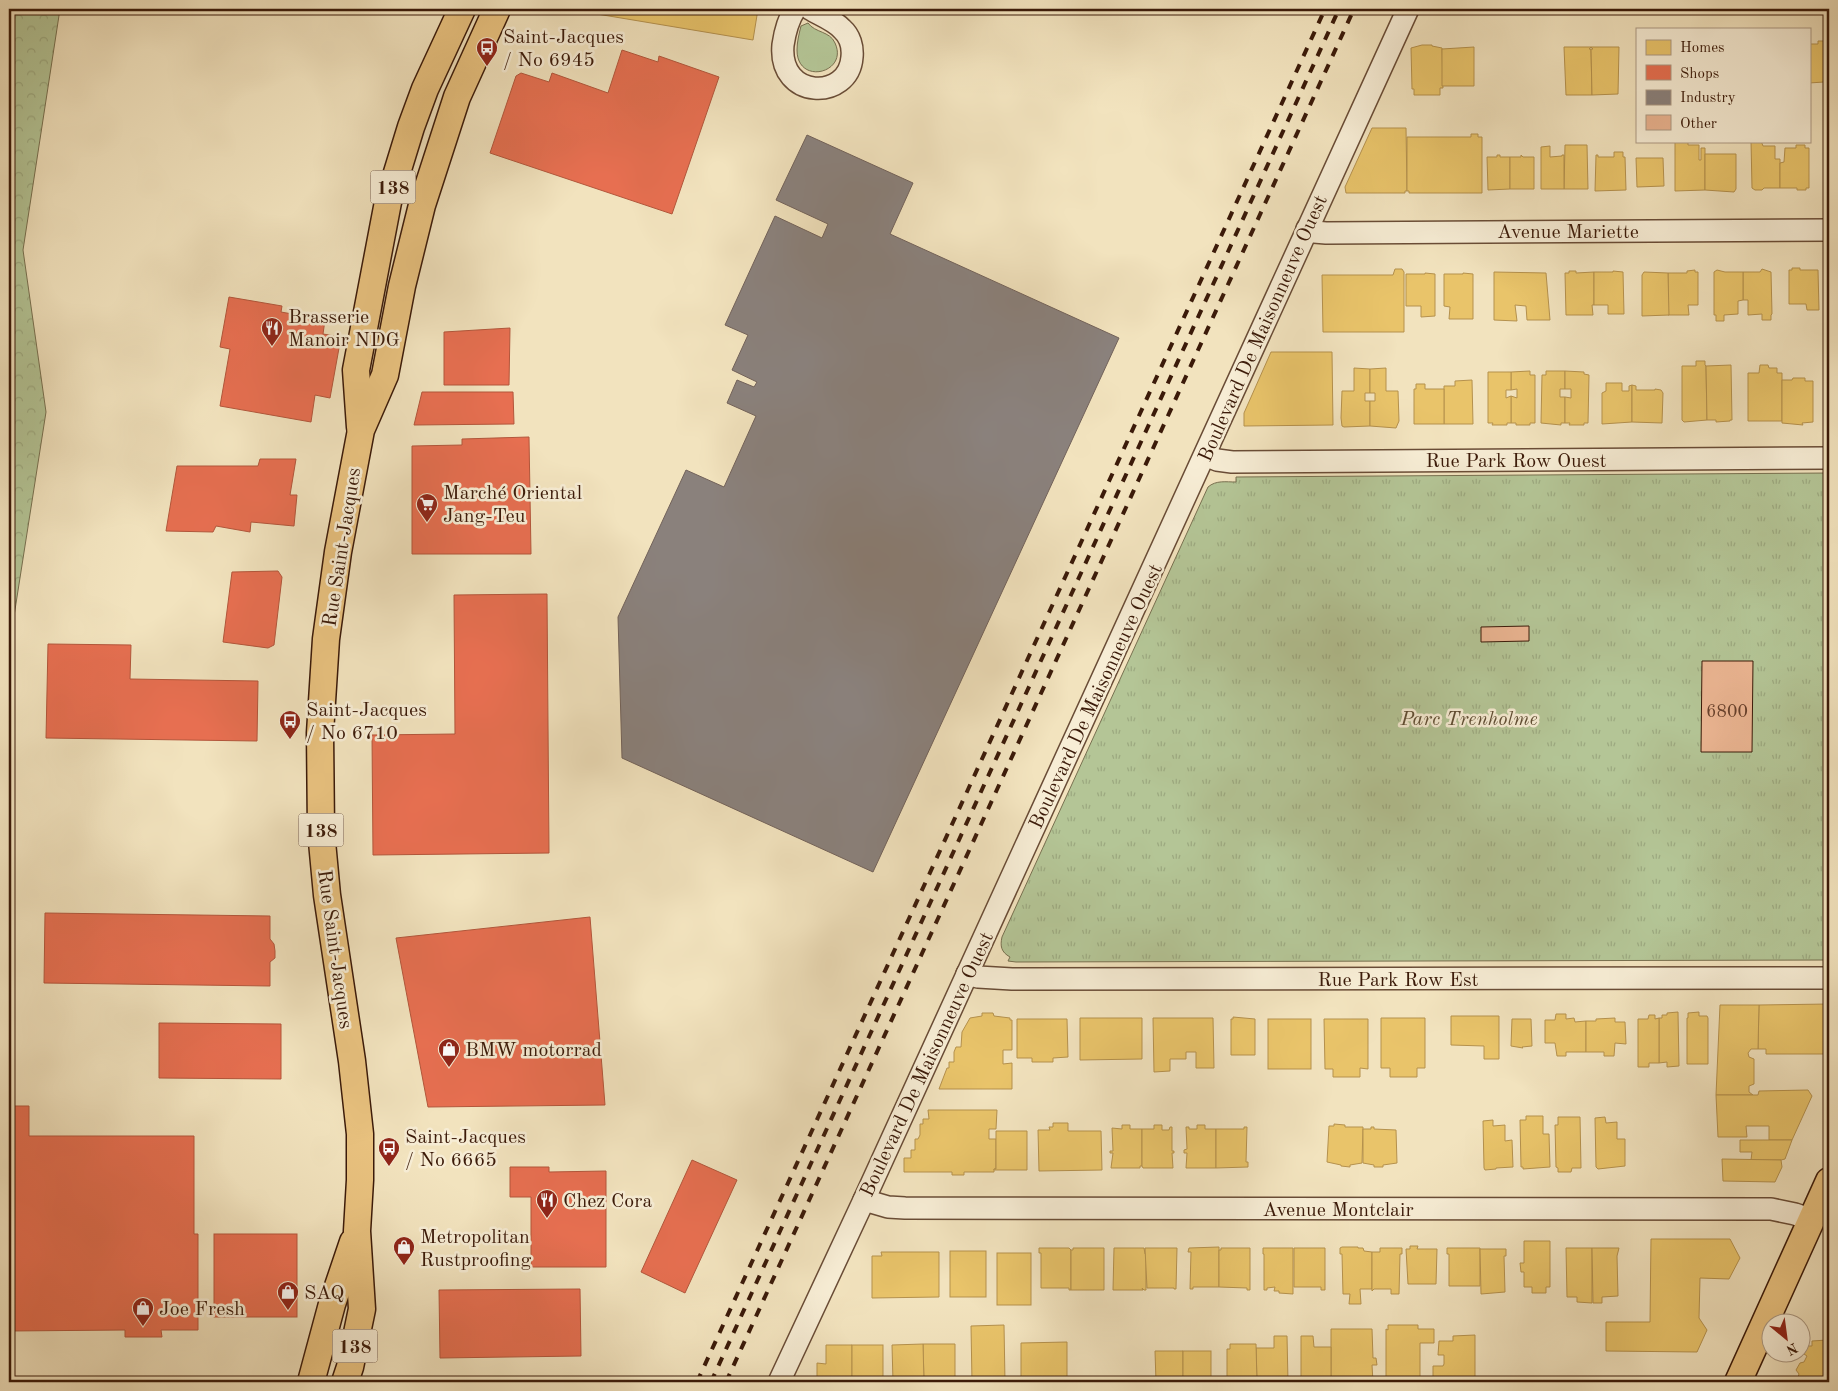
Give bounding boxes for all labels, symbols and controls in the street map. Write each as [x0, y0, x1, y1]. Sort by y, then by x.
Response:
place label: Saint-Jacques / No 6945 [503, 28, 624, 71]
legend [1636, 28, 1810, 142]
bus stop icon: Saint-Jacques / No 6945 [475, 36, 499, 67]
text: Homes [1680, 41, 1725, 56]
text: Shops [1680, 67, 1719, 82]
text: Industry [1680, 91, 1736, 106]
text: Other [1680, 117, 1717, 132]
road number: 138 [370, 170, 416, 203]
street label: Boulevard De Maisonneuve Ouest [1196, 192, 1332, 465]
street label: Avenue Mariette [1497, 223, 1639, 243]
place label: Brasserie Manoir NDG [288, 308, 400, 351]
restaurant icon: Brasserie Manoir NDG [260, 316, 284, 347]
street label: Rue Park Row Ouest [1425, 452, 1607, 472]
street label: Rue Saint-Jacques [321, 466, 365, 628]
place label: Marché Oriental Jang-Teu [443, 484, 582, 527]
supermarket icon: Marché Oriental Jang-Teu [415, 492, 439, 523]
street label: Boulevard De Maisonneuve Ouest [1027, 561, 1167, 832]
place label: Saint-Jacques / No 6710 [306, 701, 427, 744]
house number: 6800 [1706, 703, 1748, 721]
bus stop icon: Saint-Jacques / No 6710 [278, 709, 302, 740]
park label: Parc Trenholme [1399, 710, 1538, 730]
road number: 138 [298, 814, 344, 846]
street label: Rue Saint-Jacques [313, 868, 355, 1030]
street label: Boulevard De Maisonneuve Ouest [858, 929, 998, 1200]
street label: Rue Park Row Est [1317, 971, 1479, 991]
shop icon: BMW motorrad [437, 1037, 461, 1068]
place label: BMW motorrad [465, 1041, 602, 1061]
place label: Saint-Jacques / No 6665 [405, 1128, 526, 1171]
bus stop icon: Saint-Jacques / No 6665 [377, 1136, 401, 1167]
restaurant icon: Chez Cora [535, 1188, 559, 1219]
place label: Chez Cora [563, 1192, 652, 1212]
street label: Avenue Montclair [1262, 1201, 1414, 1221]
place label: Metropolitan Rustproofing [420, 1228, 531, 1271]
shop icon: Metropolitan Rustproofing [392, 1235, 416, 1266]
shop icon: SAQ [276, 1280, 300, 1311]
place label: SAQ [304, 1284, 344, 1304]
shop icon: Joe Fresh [131, 1296, 155, 1327]
place label: Joe Fresh [159, 1300, 245, 1320]
north arrow [1760, 1314, 1810, 1364]
road number: 138 [332, 1330, 378, 1362]
text: N [1783, 1340, 1800, 1357]

